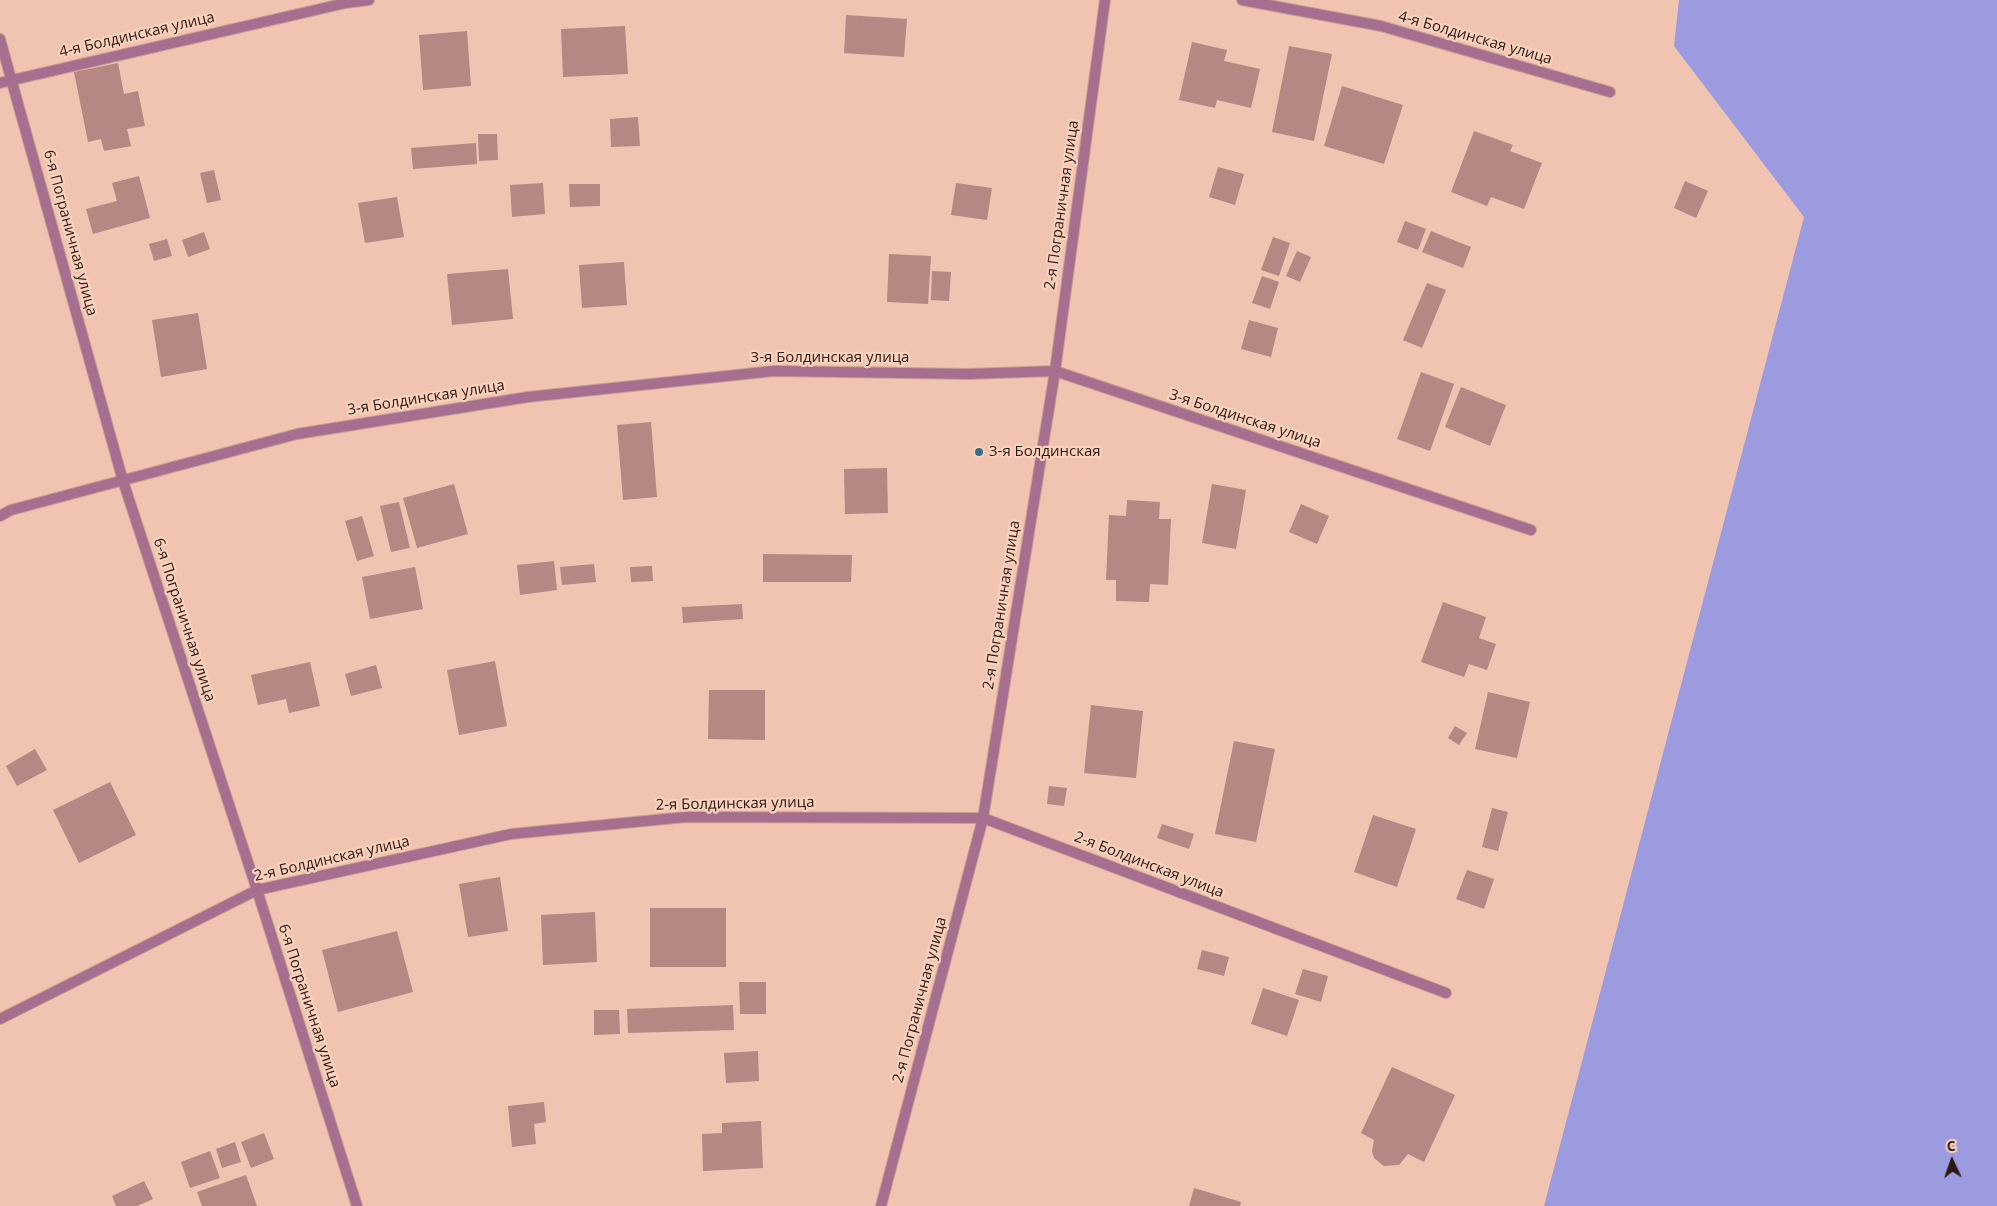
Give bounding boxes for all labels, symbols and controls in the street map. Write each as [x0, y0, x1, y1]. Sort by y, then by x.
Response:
street label: 4-я Болдинская улица [1396, 7, 1554, 69]
street label: 4-я Болдинская улица [58, 8, 216, 62]
street label: 2-я Пограничная улица [1041, 119, 1083, 291]
street label: 6-я Пограничная улица [39, 148, 101, 318]
street label: 3-я Болдинская улица [751, 349, 909, 367]
street label: 3-я Болдинская улица [346, 377, 506, 419]
street label: 3-я Болдинская улица [1167, 386, 1323, 452]
place label: 3-я Болдинская [989, 443, 1101, 461]
marker: 3-я Болдинская [973, 446, 985, 458]
street label: 2-я Пограничная улица [980, 519, 1024, 691]
street label: 6-я Пограничная улица [149, 536, 219, 704]
street label: 2-я Болдинская улица [655, 794, 815, 814]
street label: 2-я Болдинская улица [1072, 828, 1226, 902]
street label: 2-я Болдинская улица [253, 832, 411, 886]
street label: 2-я Пограничная улица [889, 915, 951, 1085]
street label: 6-я Пограничная улица [274, 922, 344, 1090]
north arrow [1927, 1136, 1977, 1186]
text: С [1946, 1136, 1956, 1155]

